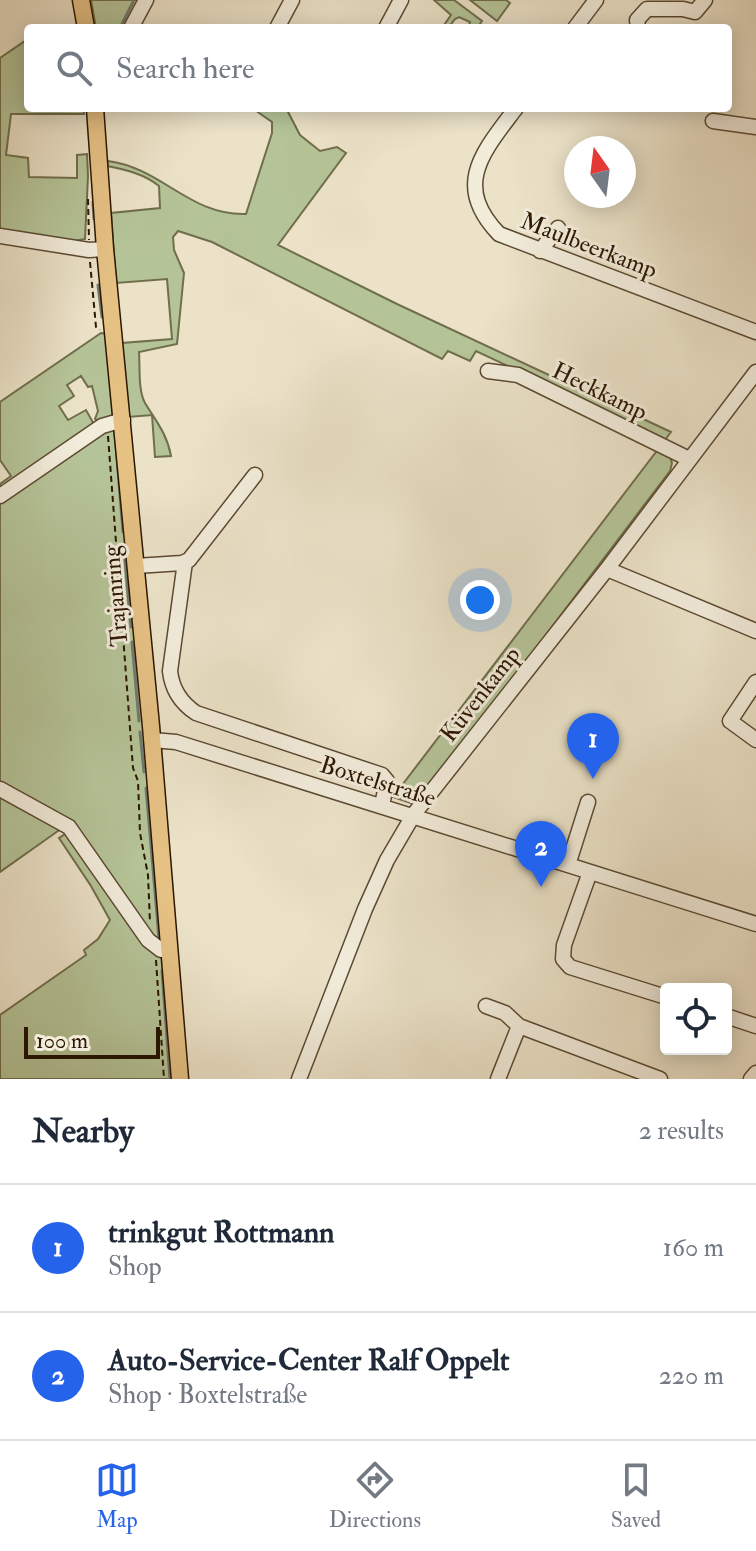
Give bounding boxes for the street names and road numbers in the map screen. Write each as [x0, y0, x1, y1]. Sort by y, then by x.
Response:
street label: Maulbeerkamp [516, 205, 662, 286]
street label: Heckkamp [547, 355, 653, 428]
street label: Trajanring [96, 543, 135, 648]
street label: Küvenkamp [433, 640, 527, 748]
street label: Boxtelstraße [316, 749, 440, 814]

